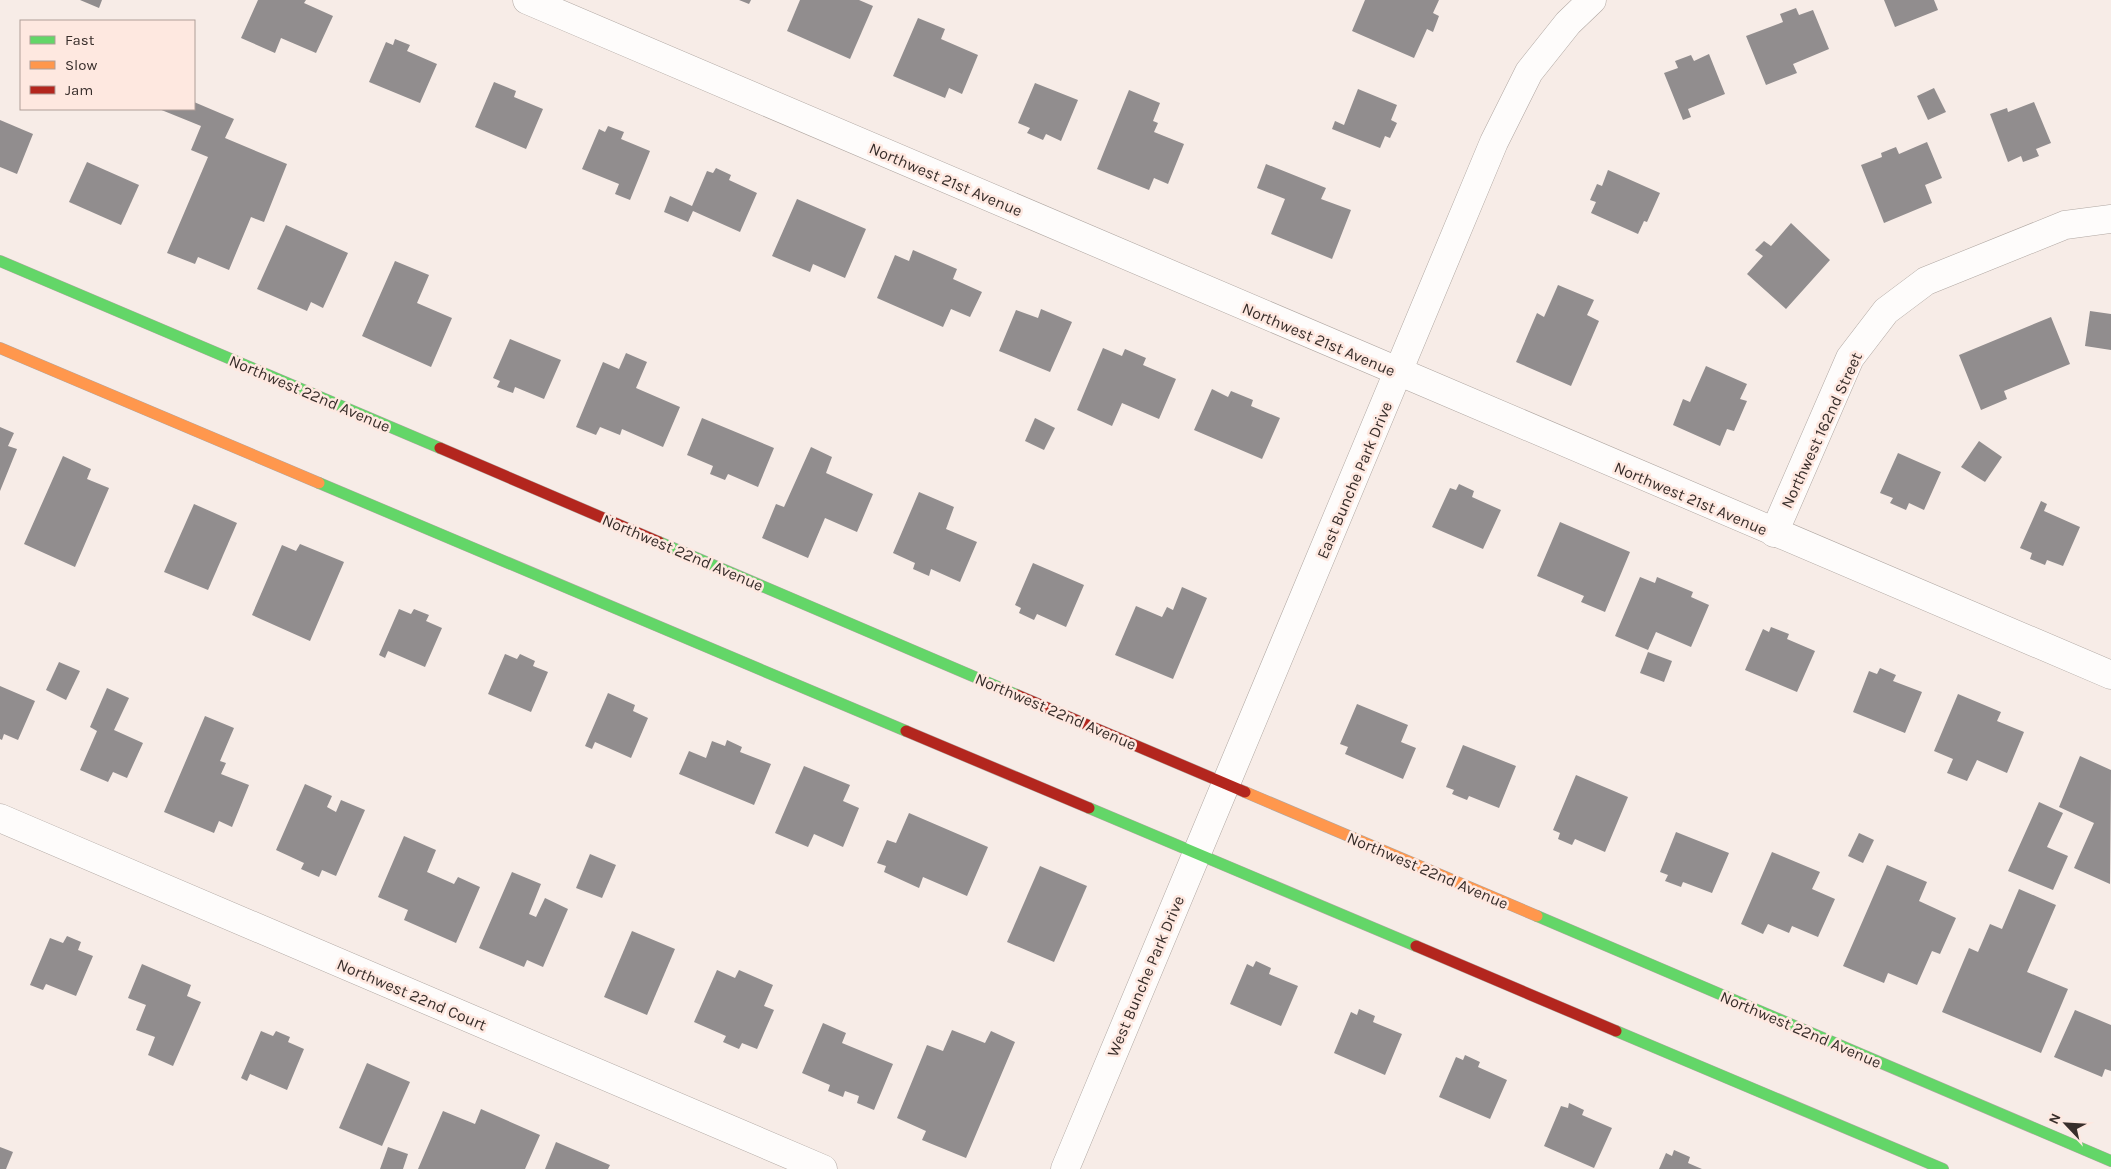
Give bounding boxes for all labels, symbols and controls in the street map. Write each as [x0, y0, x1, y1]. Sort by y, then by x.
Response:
legend [20, 20, 195, 110]
text: Fast [65, 31, 95, 49]
text: Slow [65, 56, 97, 74]
text: Jam [65, 81, 93, 99]
street label: Northwest 21st Avenue [866, 139, 1025, 220]
street label: Northwest 21st Avenue [1239, 299, 1398, 380]
street label: Northwest 162nd Street [1777, 349, 1866, 511]
street label: Northwest 22nd Avenue [226, 351, 393, 436]
street label: East Bunche Park Drive [1313, 399, 1396, 562]
street label: Northwest 21st Avenue [1611, 458, 1770, 539]
street label: Northwest 22nd Avenue [599, 510, 766, 595]
street label: Northwest 22nd Avenue [972, 669, 1139, 754]
street label: Northwest 22nd Avenue [1344, 828, 1511, 913]
street label: West Bunche Park Drive [1103, 893, 1188, 1060]
street label: Northwest 22nd Court [334, 954, 489, 1035]
street label: Northwest 22nd Avenue [1717, 987, 1884, 1072]
north arrow [2041, 1099, 2091, 1149]
text: N [2045, 1111, 2064, 1127]

